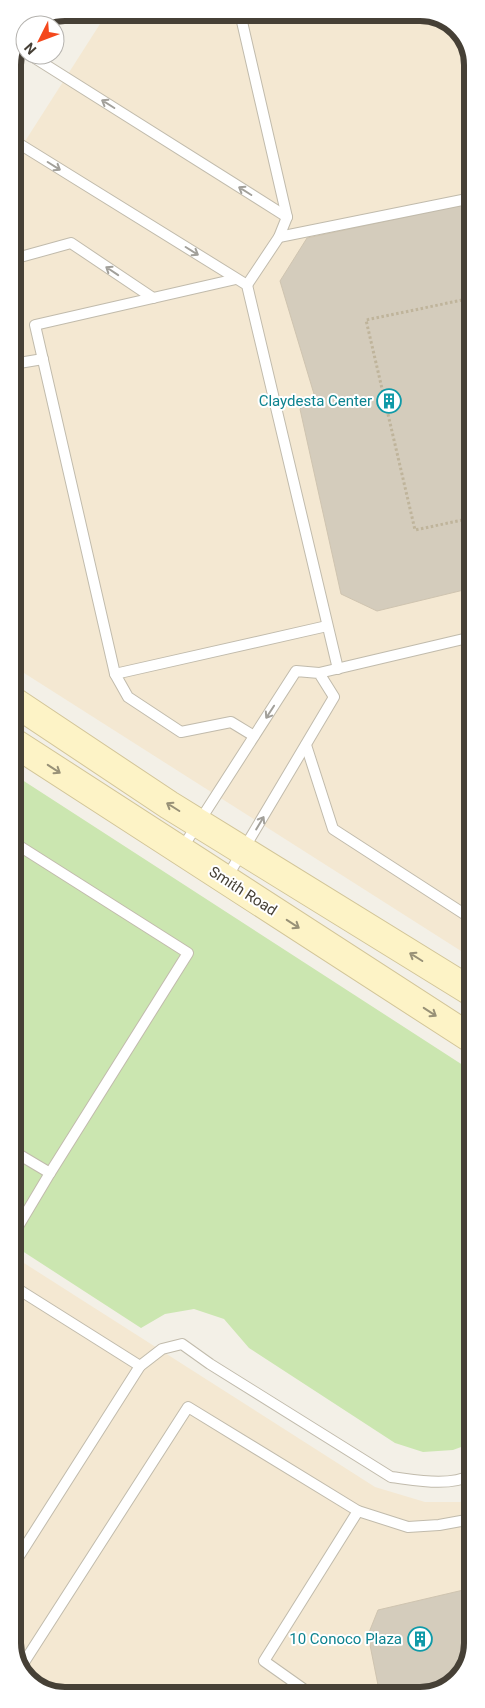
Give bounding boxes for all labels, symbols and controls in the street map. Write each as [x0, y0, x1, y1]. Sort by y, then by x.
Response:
north arrow [15, 15, 65, 65]
text: N [21, 40, 40, 58]
one-way arrow [101, 99, 115, 109]
one-way arrow [47, 160, 61, 171]
one-way arrow [239, 185, 253, 195]
one-way arrow [185, 246, 199, 257]
one-way arrow [106, 265, 120, 275]
building icon: Claydesta Center [376, 388, 402, 414]
place label: Claydesta Center [259, 392, 372, 410]
one-way arrow [265, 705, 275, 719]
one-way arrow [47, 763, 61, 774]
one-way arrow [167, 802, 181, 812]
one-way arrow [255, 817, 265, 831]
street label: Smith Road [206, 862, 280, 920]
one-way arrow [286, 918, 300, 929]
one-way arrow [409, 951, 423, 961]
one-way arrow [422, 1007, 436, 1017]
building icon: 10 Conoco Plaza [407, 1626, 433, 1652]
place label: 10 Conoco Plaza [289, 1630, 402, 1648]

